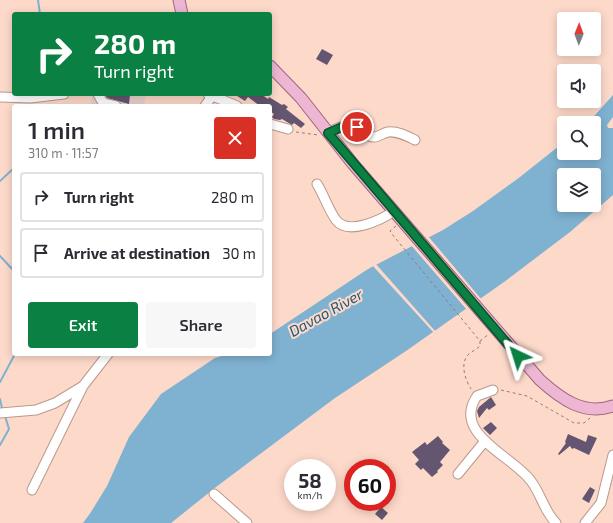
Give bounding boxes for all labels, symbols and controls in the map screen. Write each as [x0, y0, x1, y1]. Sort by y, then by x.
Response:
north arrow [557, 12, 601, 56]
map controls [557, 12, 601, 212]
text: 280 m [94, 26, 176, 60]
icon: right [28, 28, 80, 80]
text: Turn right [94, 60, 174, 82]
button: sound [557, 64, 601, 108]
pin [340, 110, 374, 144]
text: 1 min [28, 115, 85, 144]
icon: arrive [346, 116, 368, 138]
button: search [557, 116, 601, 160]
button: close [214, 117, 256, 159]
text: 310 m · 11:57 [28, 145, 98, 161]
button: layers [557, 168, 601, 212]
icon: right [30, 186, 52, 208]
text: Turn right [64, 188, 134, 206]
text: 280 m [211, 188, 254, 206]
icon: arrive [30, 242, 52, 264]
text: Arrive at destination [64, 244, 210, 262]
text: 30 m [222, 244, 256, 262]
water label: Davao River [285, 284, 367, 340]
button: Exit [28, 302, 138, 348]
button: Share [146, 302, 256, 348]
position arrow [497, 335, 539, 377]
speed limit sign: 60 [344, 459, 396, 511]
text: 58 [298, 468, 322, 492]
text: km/h [298, 489, 322, 501]

